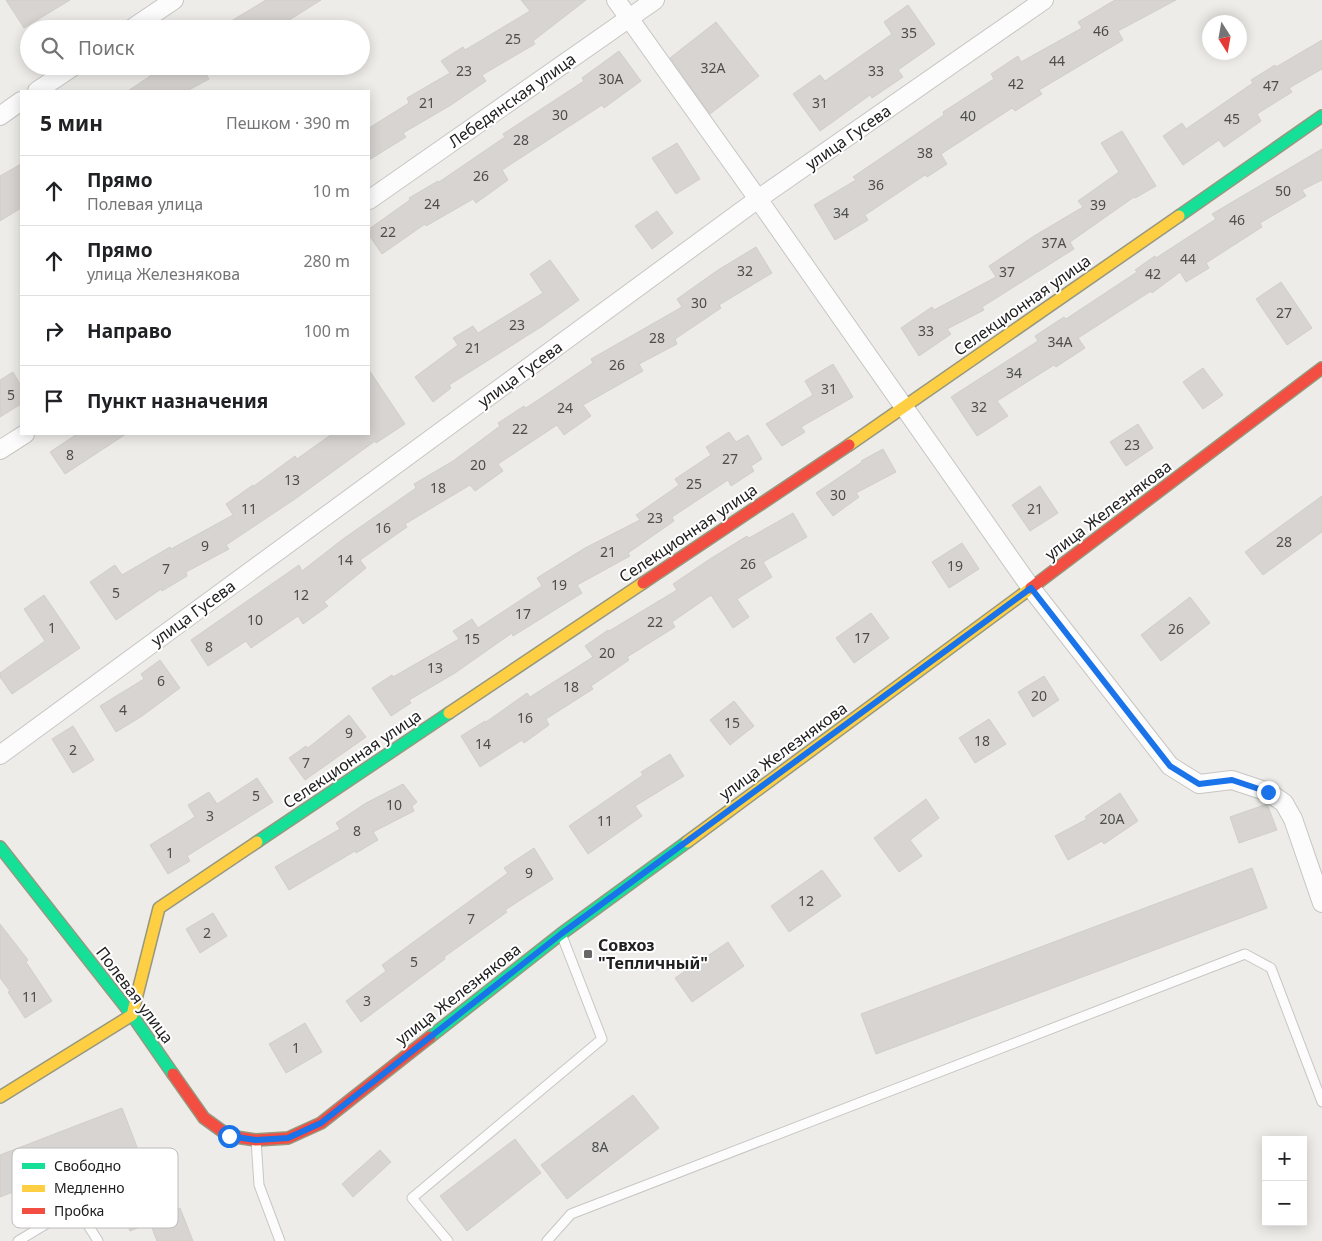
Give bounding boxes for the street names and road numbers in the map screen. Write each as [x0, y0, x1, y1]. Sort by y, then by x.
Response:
street label: Лебедянская улица [444, 48, 580, 152]
street label: улица Гусева [801, 99, 895, 175]
street label: Селекционная улица [949, 249, 1095, 361]
street label: улица Гусева [473, 336, 567, 412]
street label: улица Железнякова [1040, 455, 1176, 565]
street label: Селекционная улица [615, 479, 761, 587]
street label: улица Гусева [146, 575, 240, 651]
street label: улица Железнякова [715, 697, 851, 805]
street label: Селекционная улица [279, 705, 425, 813]
street label: улица Железнякова [391, 938, 525, 1050]
street label: Полевая улица [91, 942, 179, 1048]

